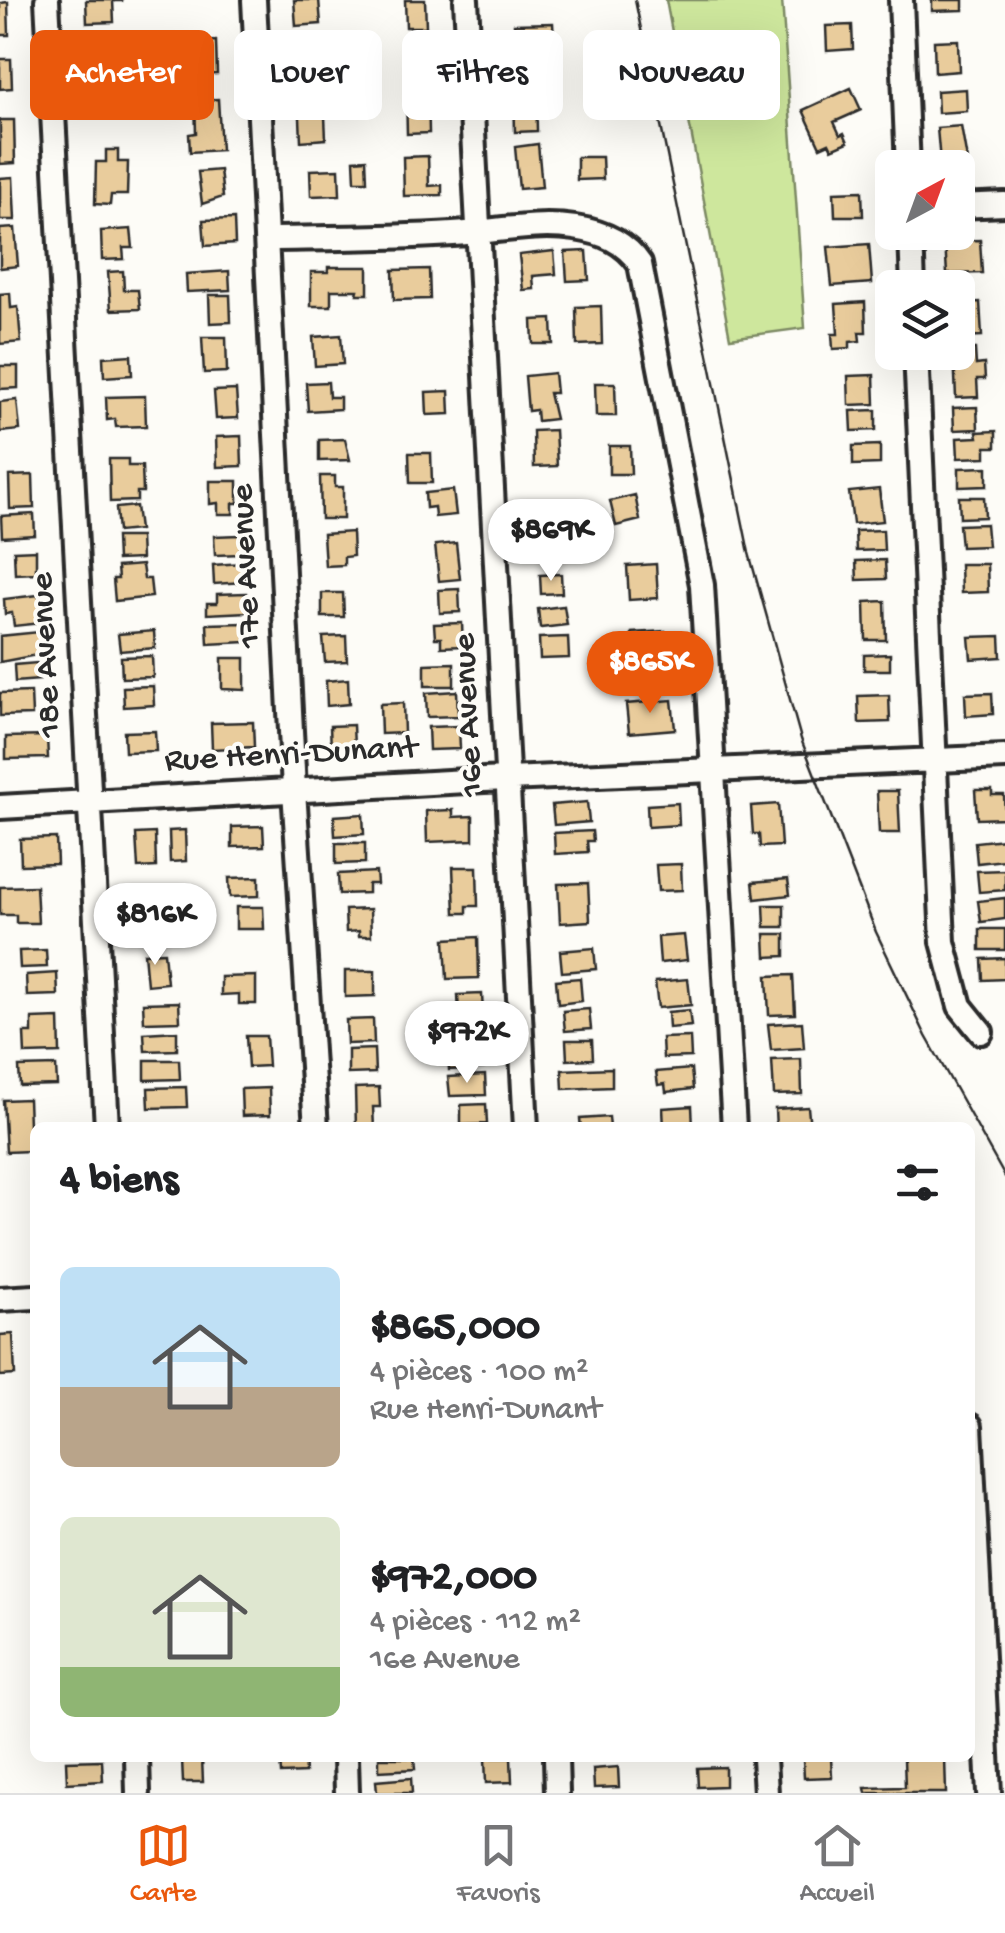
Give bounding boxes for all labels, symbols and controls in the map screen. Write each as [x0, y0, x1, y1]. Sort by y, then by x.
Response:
chip: Acheter [30, 30, 214, 120]
chip: Louer [234, 30, 382, 120]
chip: Filtres [402, 30, 563, 120]
chip: Nouveau [583, 30, 780, 120]
north arrow [875, 150, 975, 250]
map controls [875, 150, 975, 370]
button: layers [875, 270, 975, 370]
street label: 17e Avenue [223, 482, 273, 650]
pin: $869K [481, 499, 621, 584]
text: $869K [510, 512, 592, 550]
street label: 18e Avenue [23, 571, 73, 739]
street label: 16e Avenue [445, 631, 495, 799]
pin: $865K [580, 631, 720, 716]
text: $865K [609, 644, 691, 682]
street label: Rue Henri-Dunant [164, 729, 421, 783]
pin: $816K [85, 883, 225, 968]
text: $816K [116, 896, 194, 934]
pin: $972K [397, 1001, 537, 1086]
text: $972K [427, 1014, 507, 1052]
icon: filters [890, 1155, 945, 1210]
text: 4 biens [60, 1158, 178, 1207]
text: $865,000 [370, 1305, 540, 1354]
icon: home [140, 1307, 260, 1427]
text: 4 pièces · 100 m² [370, 1354, 589, 1392]
text: Rue Henri-Dunant [370, 1392, 601, 1430]
text: $972,000 [370, 1555, 537, 1604]
icon: home [140, 1557, 260, 1677]
text: 4 pièces · 112 m² [370, 1604, 581, 1642]
text: 16e Avenue [370, 1642, 519, 1680]
tab: Carte [130, 1818, 197, 1911]
tab: Favoris [457, 1818, 540, 1911]
tab: Accueil [800, 1818, 875, 1911]

